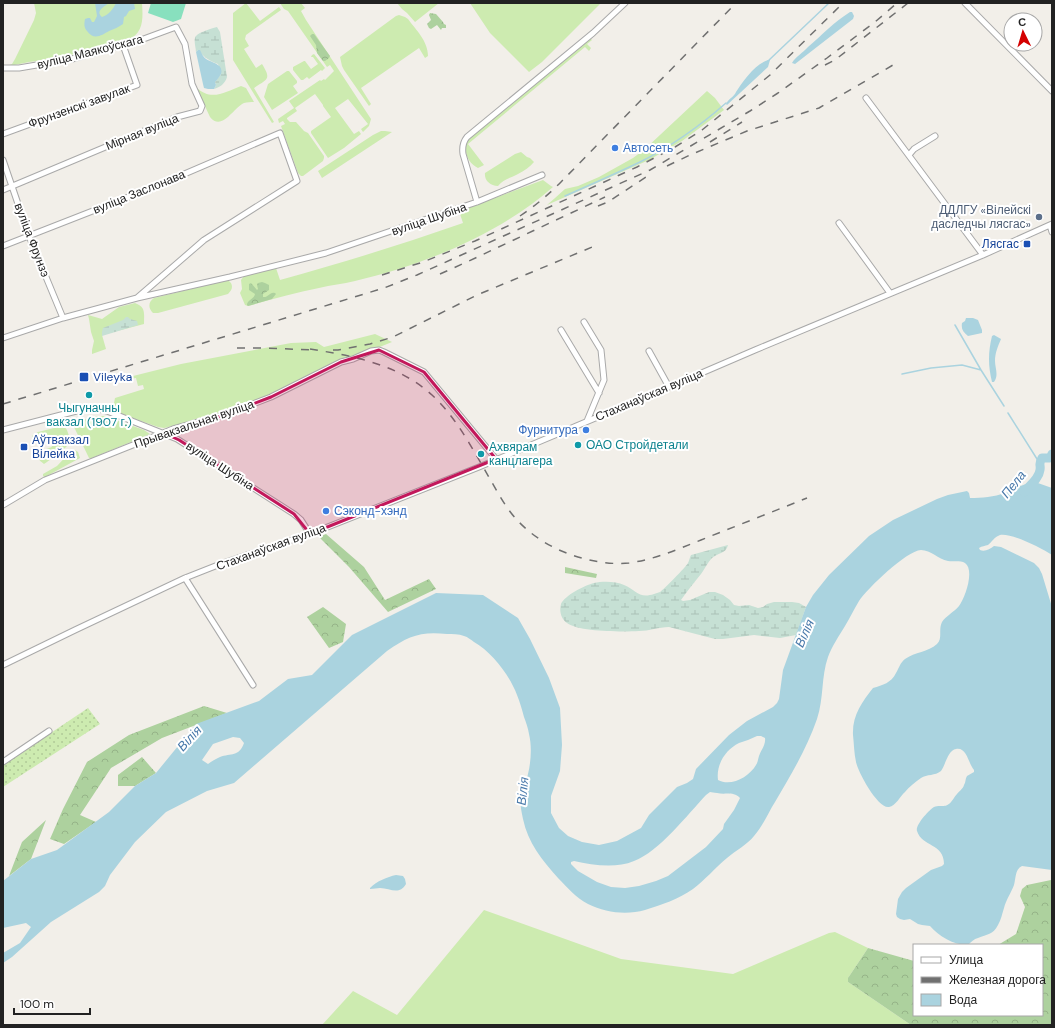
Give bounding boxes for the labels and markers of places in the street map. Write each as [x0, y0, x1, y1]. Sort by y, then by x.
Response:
place label: Автосеть [623, 140, 673, 156]
marker: Автосеть [610, 143, 620, 153]
place label: ДДЛГУ «Вілейскі даследчы лясгас» [931, 202, 1031, 232]
marker: ДДЛГУ «Вілейскі даследчы лясгас» [1034, 212, 1044, 222]
place label: Лясгас [982, 236, 1019, 252]
marker: Лясгас [1022, 239, 1032, 249]
place label: Vileyka [93, 369, 132, 385]
marker: Vileyka [78, 371, 90, 383]
marker: Чыгуначны вакзал (1907 г.) [84, 390, 94, 400]
place label: Чыгуначны вакзал (1907 г.) [46, 400, 132, 430]
place label: Фурнитура [518, 422, 578, 438]
marker: Фурнитура [581, 425, 591, 435]
place label: Аўтвакзал Вілейка [32, 432, 89, 462]
place label: ОАО Стройдетали [586, 437, 689, 453]
place label: Ахвярам канцлагера [489, 439, 553, 469]
marker: ОАО Стройдетали [573, 440, 583, 450]
marker: Аўтвакзал Вілейка [19, 442, 29, 452]
marker: Ахвярам канцлагера [476, 449, 486, 459]
place label: Сэконд-хэнд [334, 503, 407, 519]
marker: Сэконд-хэнд [321, 506, 331, 516]

